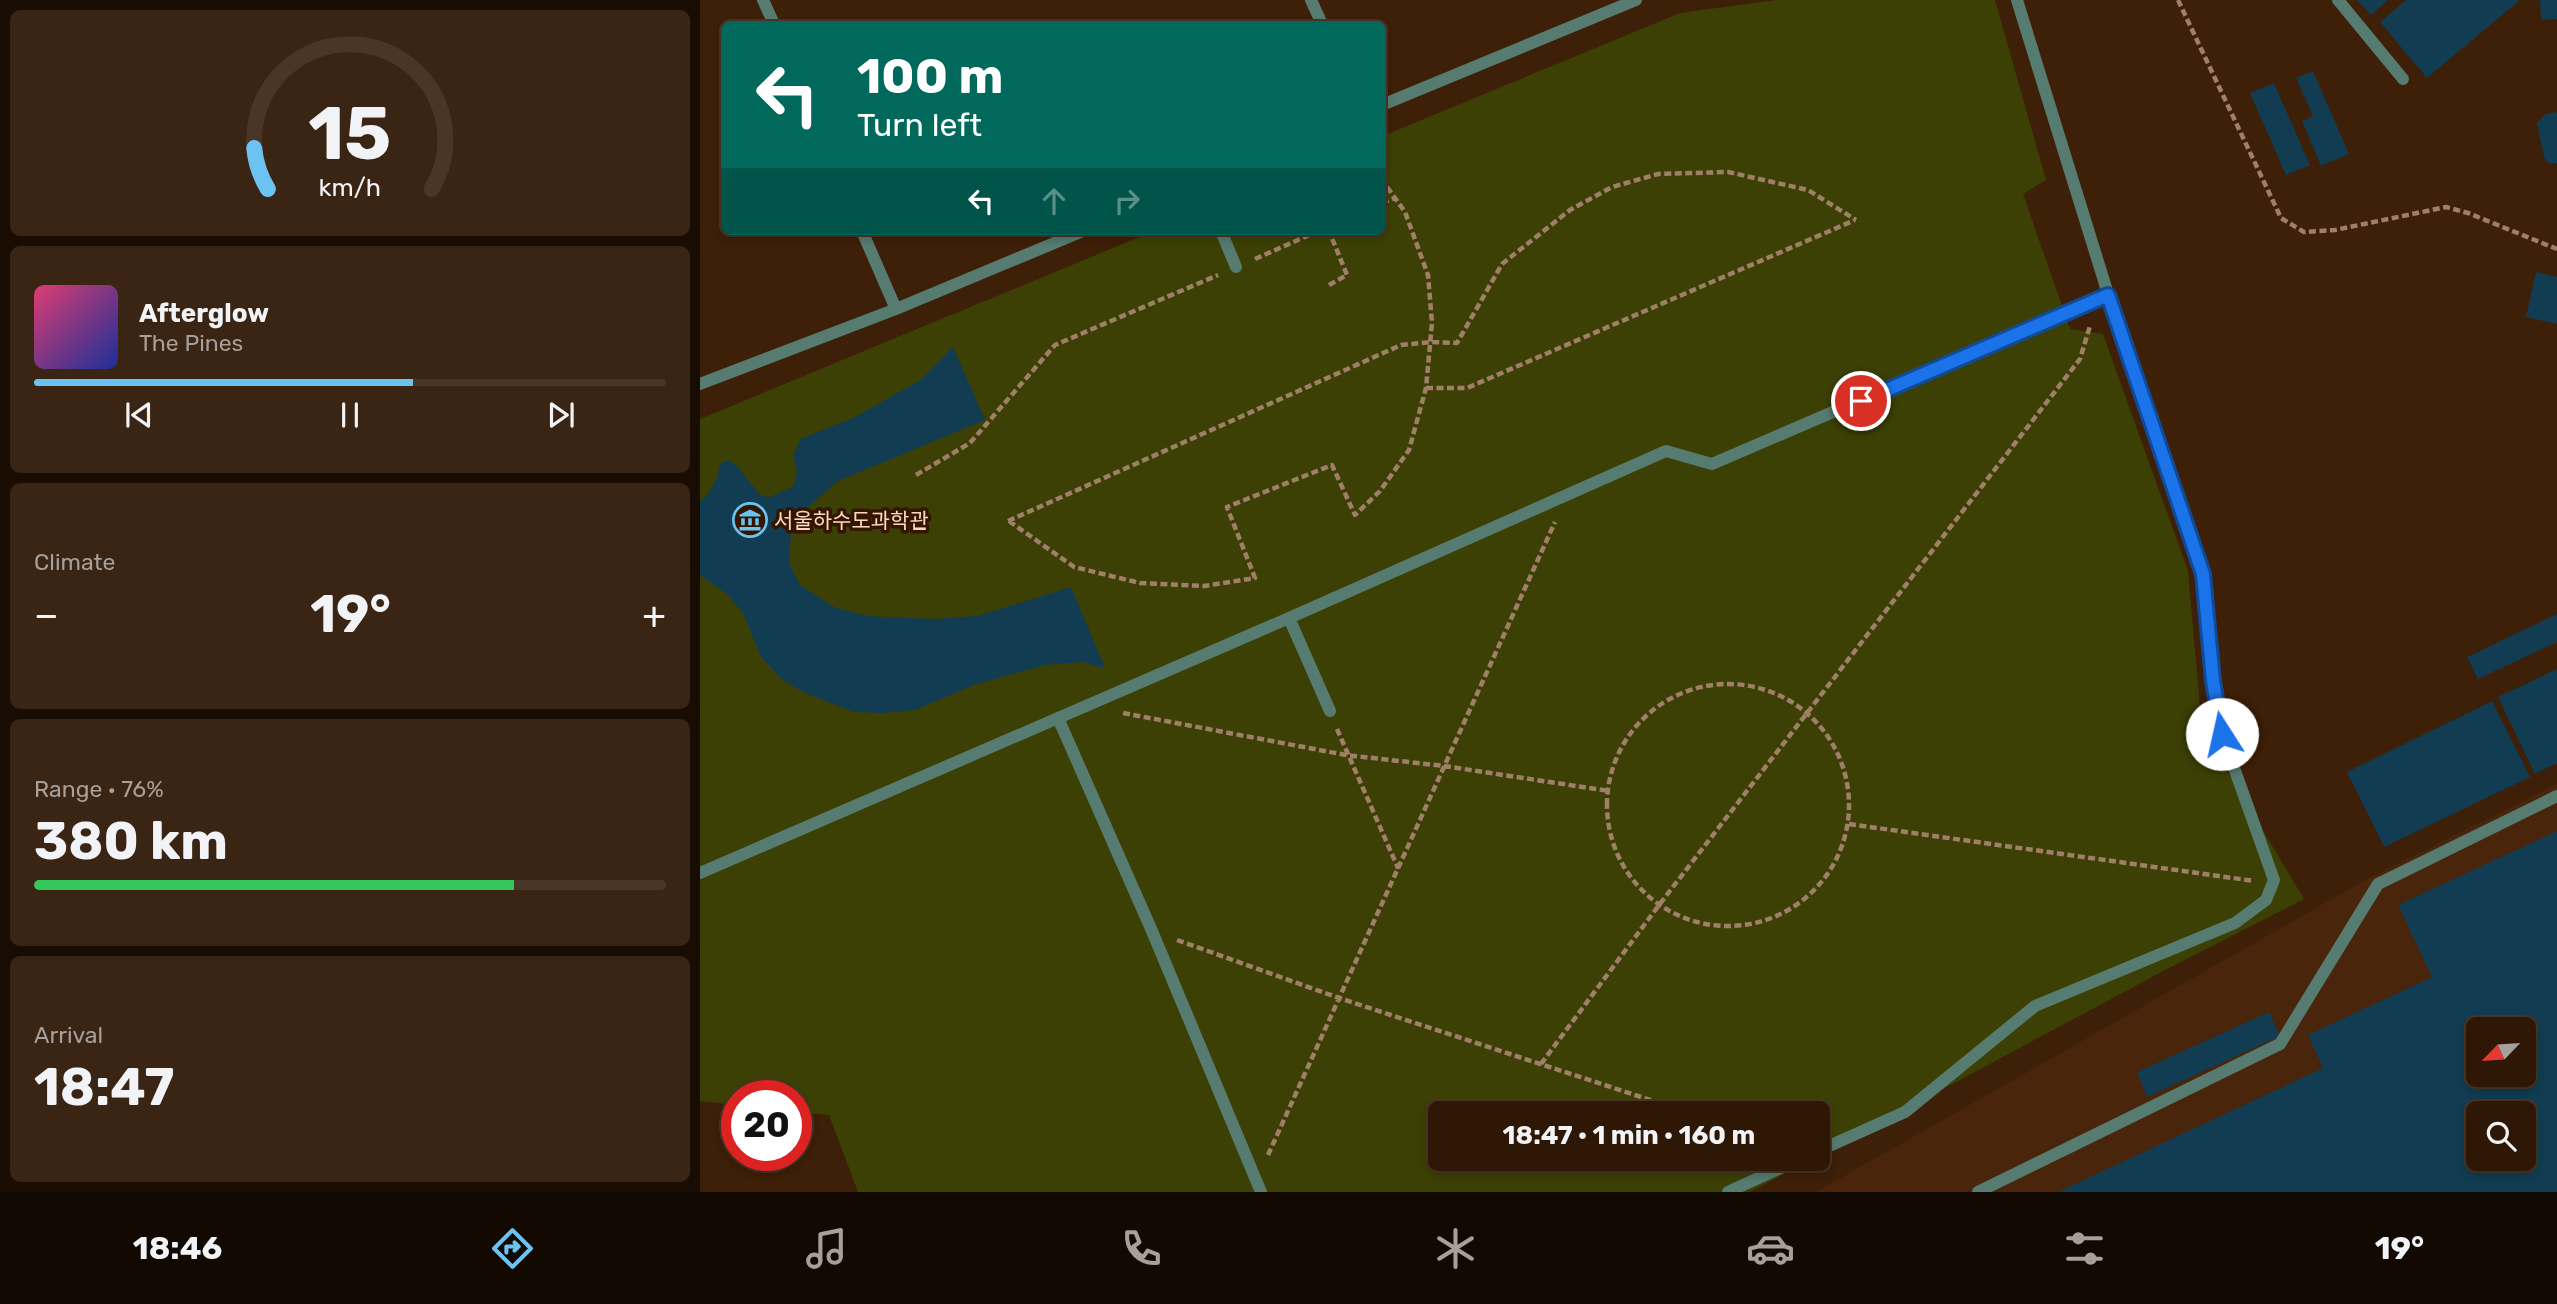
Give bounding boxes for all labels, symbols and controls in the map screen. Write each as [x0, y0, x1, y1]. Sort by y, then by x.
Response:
text: 100 m [857, 47, 1003, 105]
icon: left [742, 49, 833, 140]
text: 15 [308, 92, 392, 178]
text: Turn left [857, 106, 982, 144]
text: km/h [319, 173, 381, 202]
icon: left [962, 182, 1000, 220]
icon: ahead [1035, 182, 1073, 220]
icon: right [1108, 182, 1146, 220]
text: Afterglow [139, 298, 269, 329]
text: The Pines [139, 329, 243, 357]
pin [1831, 371, 1891, 431]
icon: arrive [1842, 382, 1880, 420]
icon: previous [120, 396, 158, 434]
icon: pause [331, 396, 369, 434]
icon: next [542, 396, 580, 434]
museum icon: 서울하수도과학관 [731, 501, 769, 539]
place label: 서울하수도과학관 [774, 508, 929, 533]
text: Climate [34, 548, 115, 576]
text: 19° [310, 583, 391, 645]
text: − [34, 592, 59, 638]
text: + [642, 592, 666, 638]
position arrow [2185, 697, 2259, 771]
text: Range · 76% [34, 775, 164, 803]
text: 380 km [34, 810, 228, 872]
north arrow [2466, 1017, 2536, 1087]
map controls [2466, 1017, 2536, 1171]
text: Arrival [34, 1021, 103, 1049]
text: 18:47 [34, 1056, 174, 1118]
speed limit sign: 20 [721, 1080, 812, 1171]
button: search [2466, 1101, 2536, 1171]
text: 18:47 · 1 min · 160 m [1503, 1120, 1755, 1151]
icon: directions [488, 1224, 537, 1273]
icon: music [802, 1224, 851, 1273]
icon: phone [1117, 1224, 1166, 1273]
icon: climate [1431, 1224, 1480, 1273]
icon: car [1746, 1224, 1795, 1273]
icon: filters [2060, 1224, 2109, 1273]
text: 18:46 [133, 1229, 222, 1267]
text: 19° [2375, 1229, 2424, 1267]

